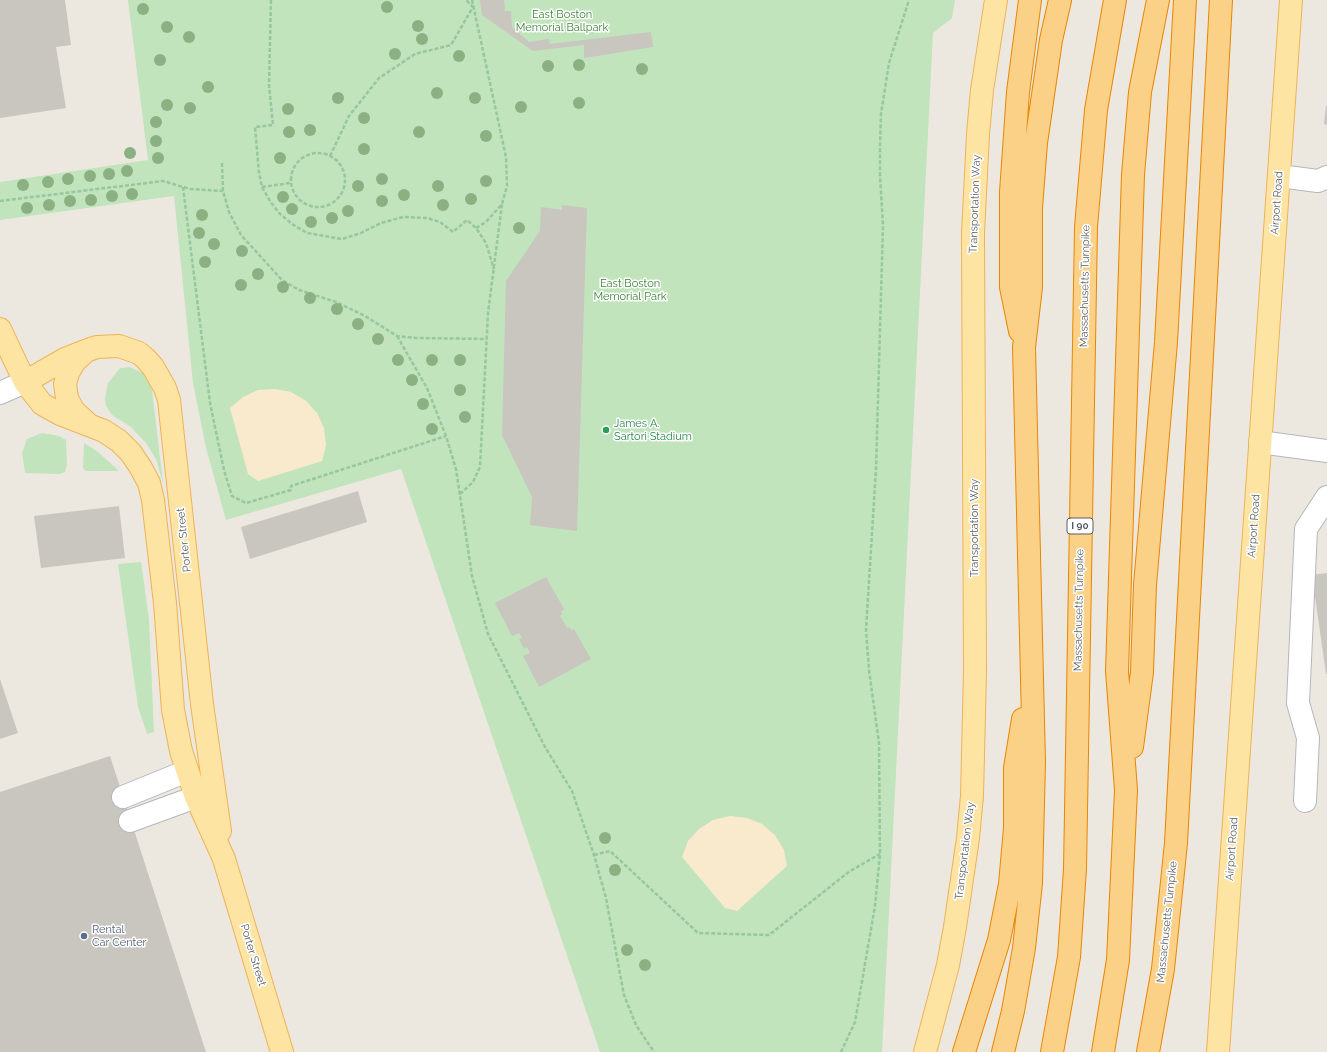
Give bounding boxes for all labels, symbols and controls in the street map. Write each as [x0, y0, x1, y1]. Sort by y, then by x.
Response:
park label: East Boston Memorial Ballpark [516, 8, 608, 34]
street label: Transportation Way [967, 154, 983, 254]
street label: Airport Road [1268, 171, 1286, 235]
street label: Massachusetts Turnpike [1077, 225, 1093, 347]
park label: East Boston Memorial Park [593, 277, 667, 303]
place label: James A. Sartori Stadium [614, 417, 692, 443]
marker: James A. Sartori Stadium [601, 425, 611, 435]
street label: Transportation Way [968, 479, 982, 577]
street label: Airport Road [1245, 494, 1263, 558]
street label: Porter Street [174, 507, 194, 573]
road number: I 90 [1067, 518, 1093, 534]
street label: Massachusetts Turnpike [1071, 549, 1087, 671]
street label: Transportation Way [952, 801, 978, 901]
street label: Airport Road [1223, 817, 1241, 881]
street label: Massachusetts Turnpike [1154, 861, 1180, 983]
street label: Porter Street [237, 922, 269, 988]
place label: Rental Car Center [92, 923, 146, 949]
marker: Rental Car Center [79, 931, 89, 941]

